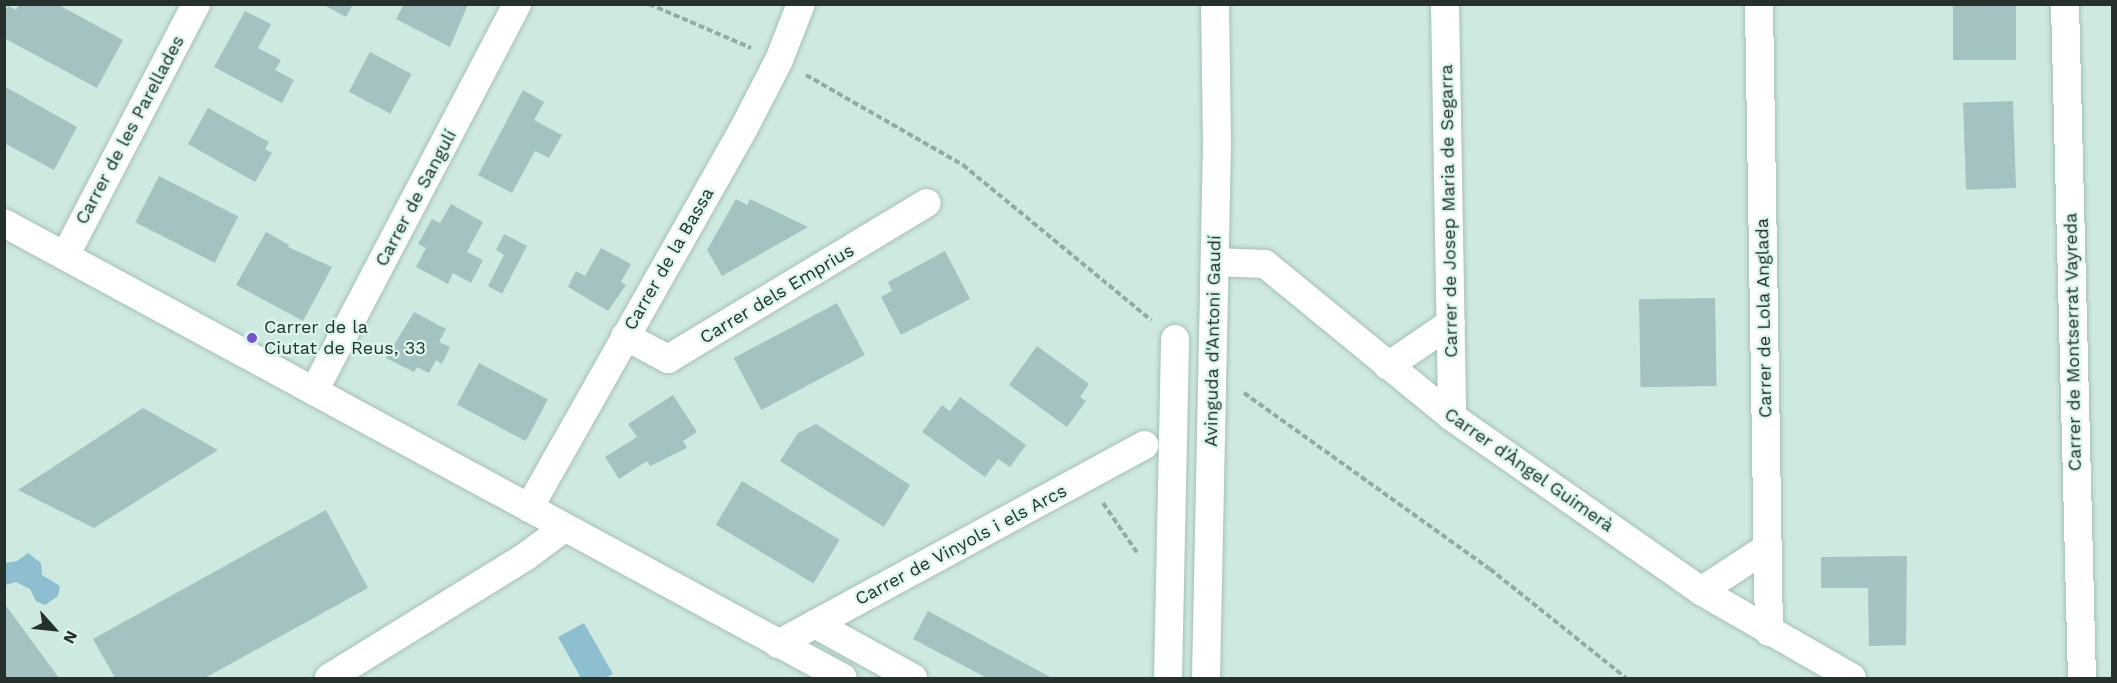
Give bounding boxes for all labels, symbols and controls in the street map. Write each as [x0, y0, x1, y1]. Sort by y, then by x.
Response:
street label: Carrer de les Parellades [71, 32, 189, 228]
street label: Carrer de Josep Maria de Segarra [1436, 63, 1462, 359]
street label: Carrer de Sangulí [371, 126, 461, 270]
street label: Carrer de la Bassa [619, 184, 719, 334]
street label: Carrer de Montserrat Vayreda [2060, 212, 2086, 472]
street label: Carrer de Lola Anglada [1751, 217, 1777, 419]
street label: Avinguda d'Antoni Gaudí [1200, 235, 1226, 447]
street label: Carrer dels Emprius [696, 239, 858, 349]
place label: Carrer de la Ciutat de Reus, 33 [264, 317, 426, 360]
marker: Carrer de la Ciutat de Reus, 33 [245, 331, 259, 345]
street label: Carrer d'Àngel Guimerà [1440, 403, 1618, 537]
street label: Carrer de Vinyols i els Arcs [851, 480, 1071, 610]
north arrow [24, 599, 84, 659]
text: N [59, 628, 82, 647]

